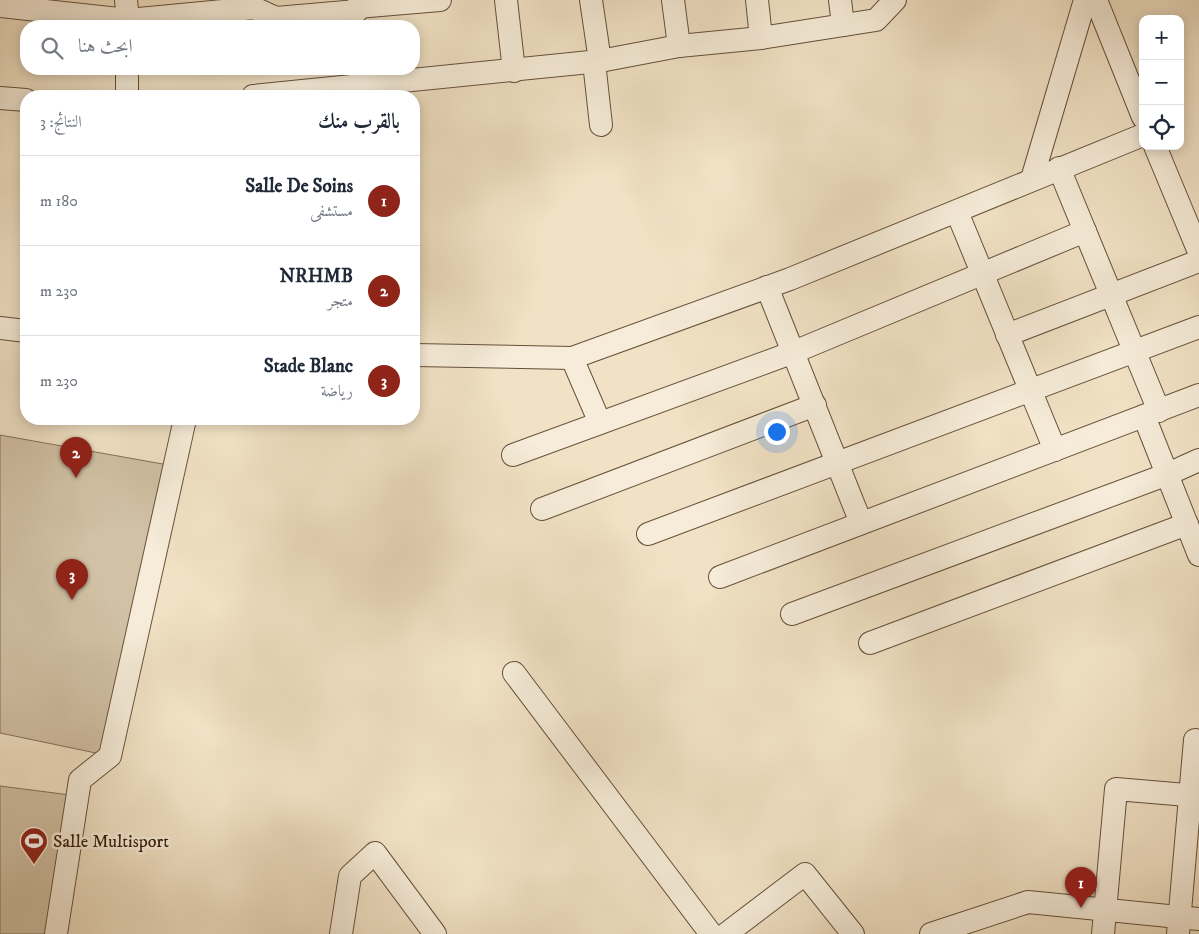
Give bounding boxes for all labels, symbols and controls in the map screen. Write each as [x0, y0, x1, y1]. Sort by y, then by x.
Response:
map controls [1139, 15, 1184, 150]
button: + [1139, 15, 1184, 60]
search box [20, 20, 420, 75]
icon: search [38, 34, 66, 62]
text: ابحث هنا [78, 35, 133, 58]
button: − [1139, 60, 1184, 105]
button: locate [1139, 105, 1184, 150]
text: بالقرب منك [318, 109, 400, 135]
text: النتائج: 3 [40, 112, 82, 132]
text: Salle De Soins [245, 175, 353, 198]
text: 180 m [40, 191, 78, 211]
text: 1 [381, 191, 387, 211]
text: مستشفى [310, 201, 353, 221]
text: NRHMB [279, 265, 353, 288]
text: 230 m [40, 281, 78, 301]
text: 2 [380, 281, 388, 301]
text: متجر [328, 291, 353, 311]
text: Stade Blanc [264, 355, 353, 378]
text: 230 m [40, 371, 78, 391]
text: 3 [381, 371, 387, 391]
text: رياضة [321, 381, 353, 401]
your location [764, 419, 790, 445]
pin: 2 [60, 437, 92, 478]
pin: 3 [56, 559, 88, 600]
sports icon: Salle Multisport [19, 826, 49, 865]
place label: Salle Multisport [53, 831, 169, 853]
pin: 1 [1065, 867, 1097, 908]

